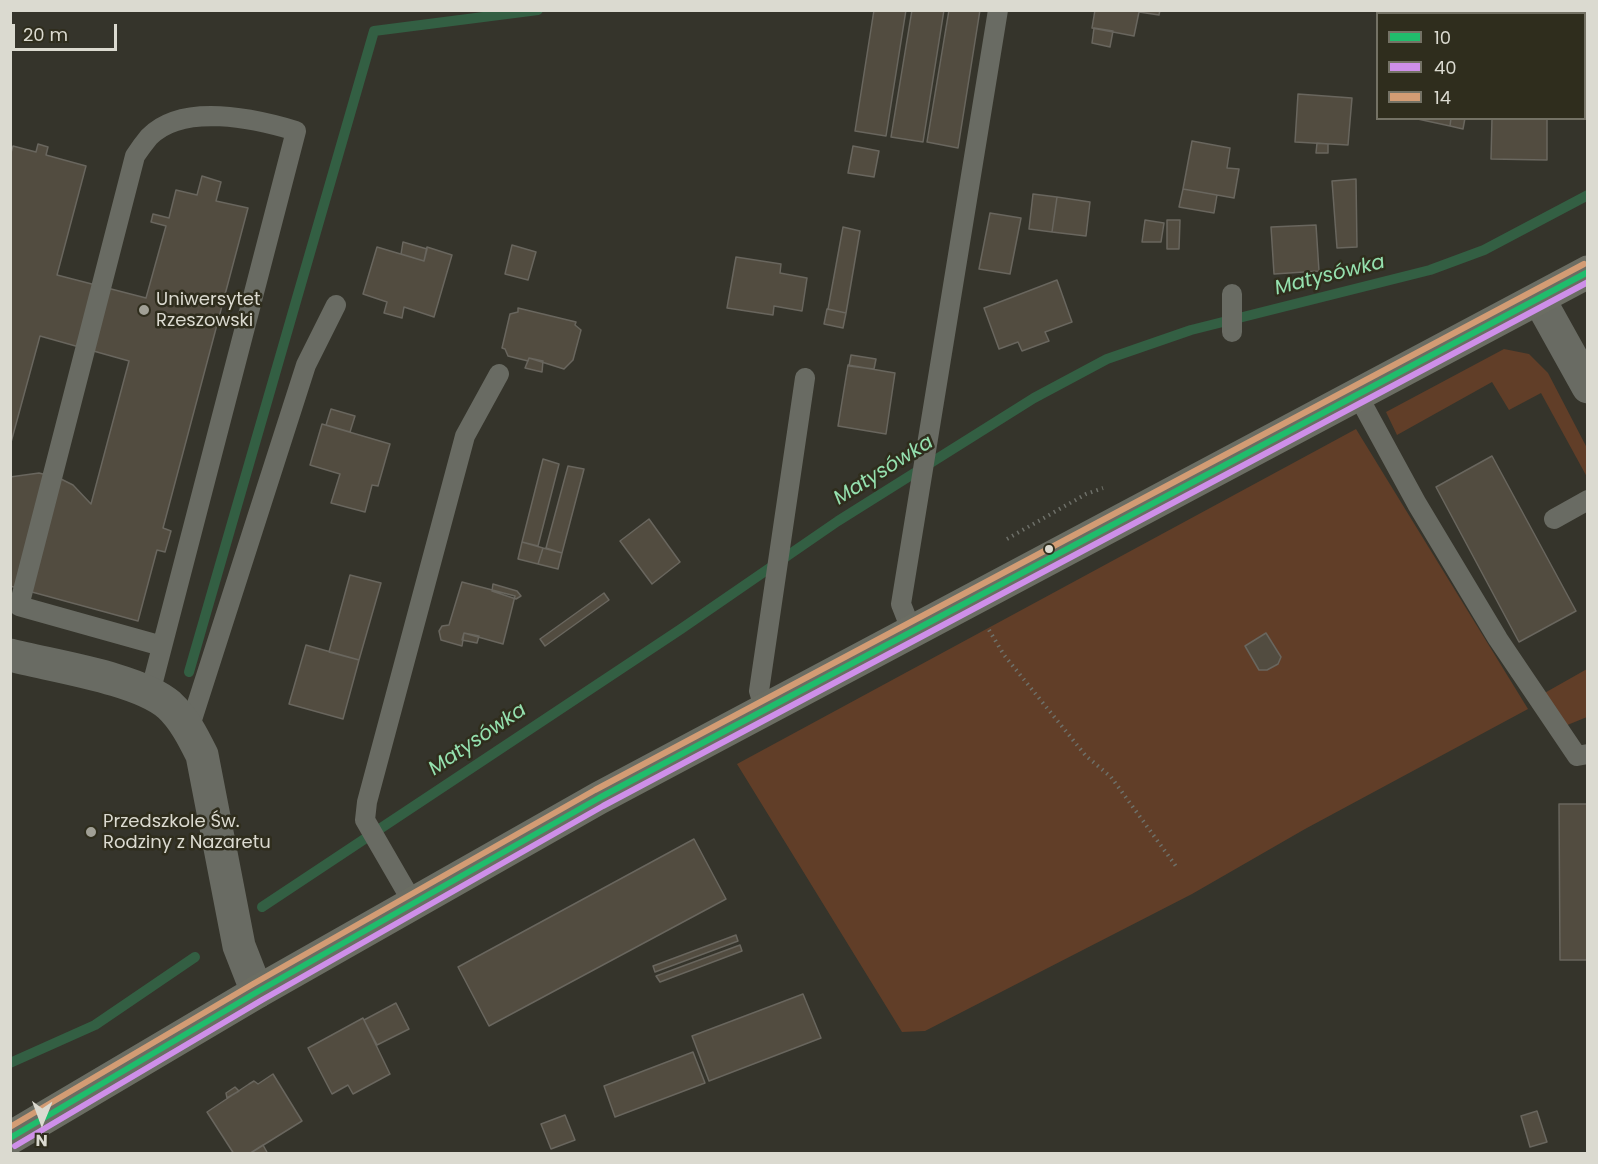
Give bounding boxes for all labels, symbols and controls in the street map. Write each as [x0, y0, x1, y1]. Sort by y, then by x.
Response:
scale bar [15, 12, 120, 50]
legend [1376, 12, 1586, 120]
text: 20 m [23, 22, 68, 47]
text: 10 [1434, 25, 1451, 50]
text: 40 [1434, 55, 1457, 80]
text: 14 [1434, 85, 1451, 110]
water label: Matysówka [1272, 251, 1388, 301]
place label: Uniwersytet Rzeszowski [156, 289, 261, 332]
marker: Uniwersytet Rzeszowski [137, 303, 151, 317]
water label: Matysówka [830, 431, 938, 511]
unlabelled marker [1043, 543, 1055, 555]
water label: Matysówka [425, 699, 531, 781]
place label: Przedszkole Św. Rodziny z Nazaretu [103, 811, 271, 854]
marker: Przedszkole Św. Rodziny z Nazaretu [84, 825, 98, 839]
north arrow [12, 1092, 72, 1152]
text: N [35, 1129, 48, 1152]

